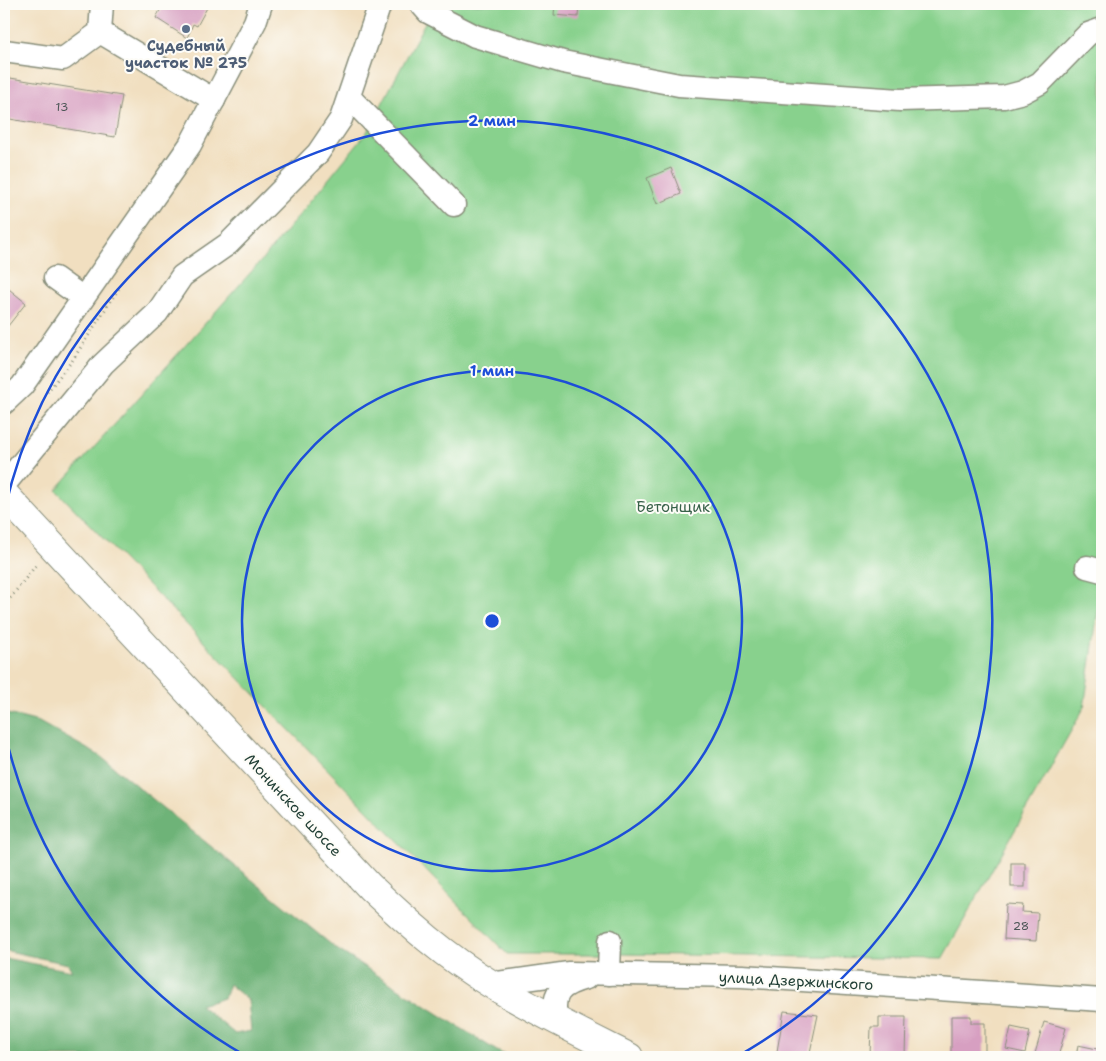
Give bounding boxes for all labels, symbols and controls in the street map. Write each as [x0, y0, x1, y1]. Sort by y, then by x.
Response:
marker: Судебный участок № 275 [180, 23, 192, 35]
place label: Судебный участок № 275 [125, 36, 247, 73]
house number: 13 [56, 99, 68, 115]
text: 2 мин [468, 111, 516, 131]
text: 1 мин [470, 361, 514, 381]
park label: Бетонщик [636, 497, 710, 517]
centre of rings [483, 612, 501, 630]
street label: Монинское шоссе [240, 749, 346, 861]
house number: 28 [1013, 918, 1029, 934]
street label: улица Дзержинского [718, 967, 874, 995]

